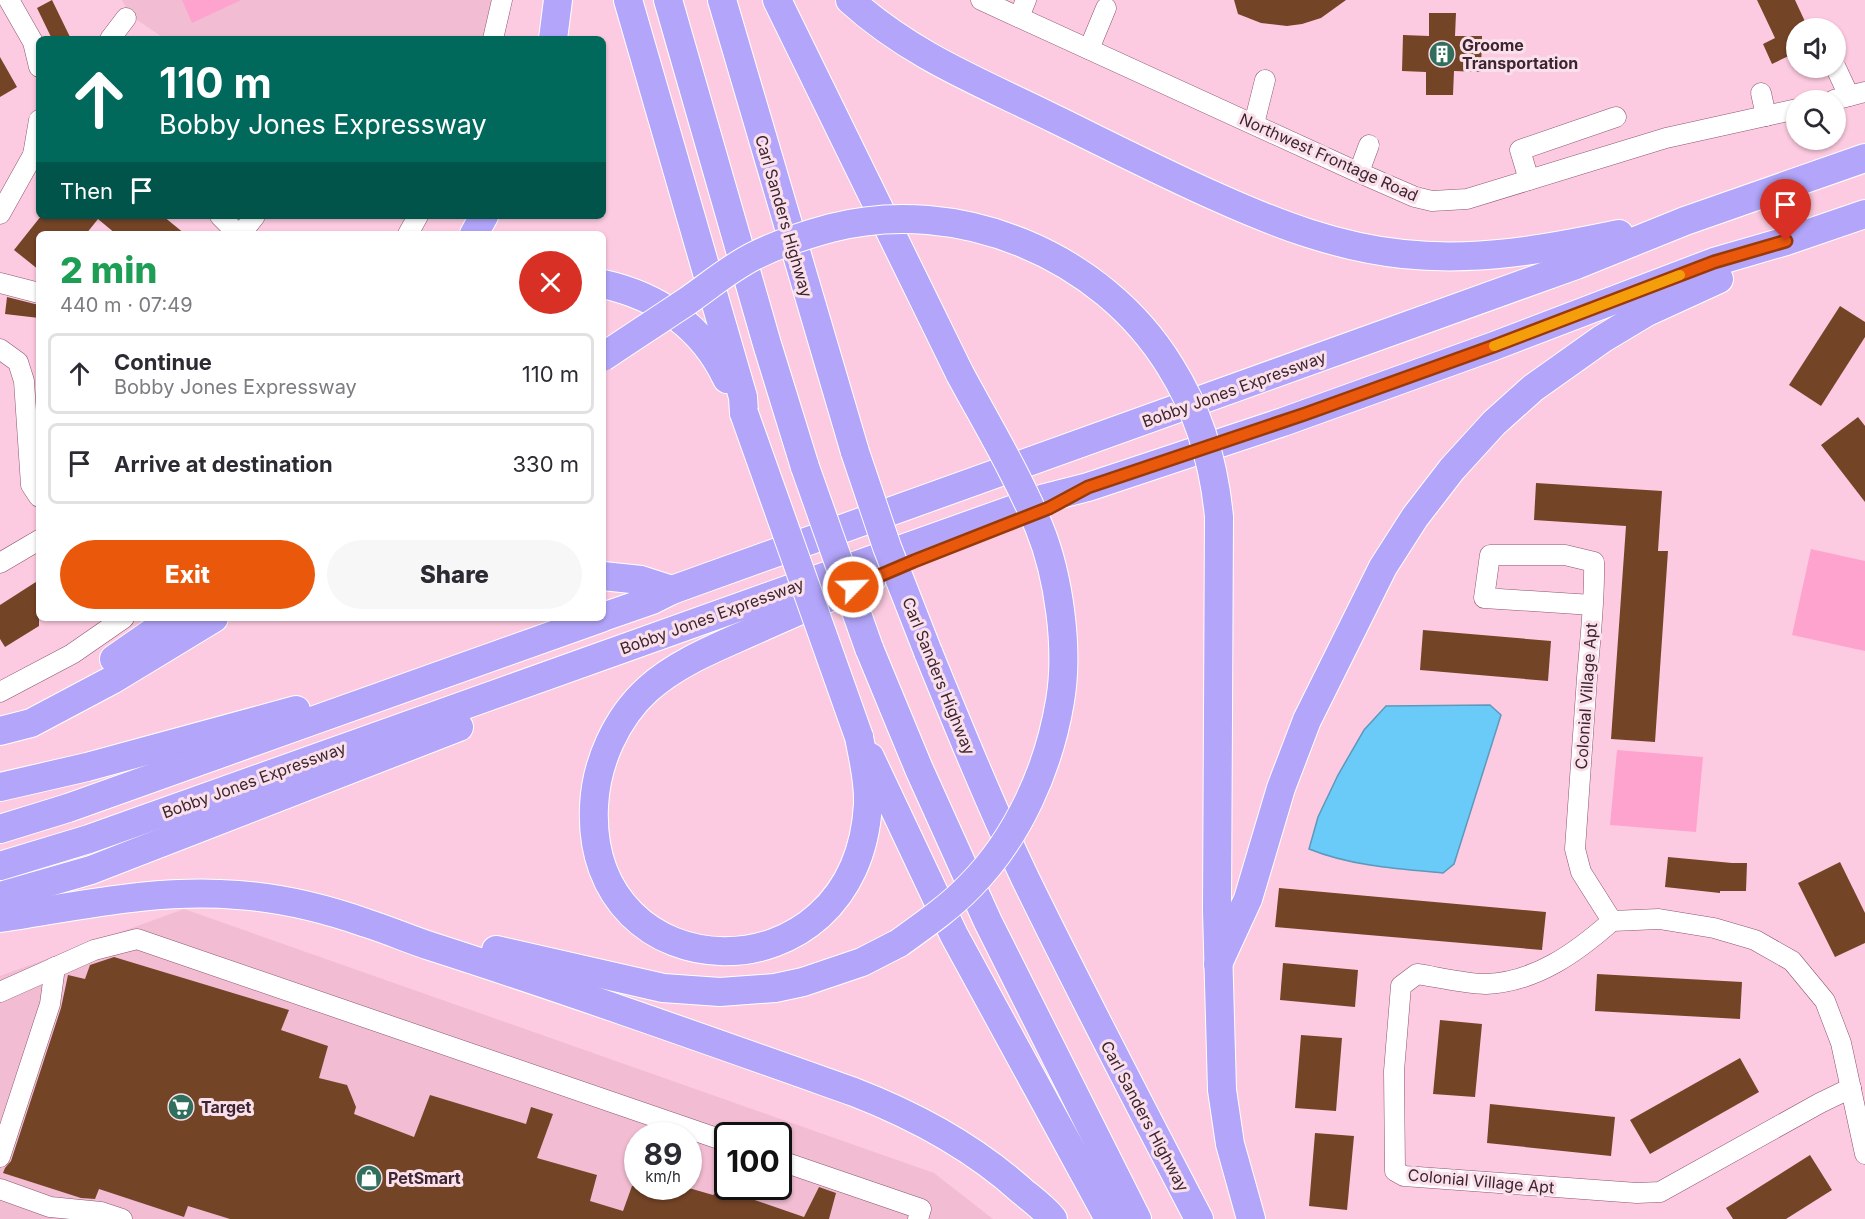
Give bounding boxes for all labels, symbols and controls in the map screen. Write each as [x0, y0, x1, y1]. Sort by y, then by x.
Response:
map controls [1786, 18, 1846, 150]
button: sound [1786, 18, 1846, 78]
place label: Groome Transportation [1462, 35, 1578, 73]
building icon: Groome Transportation [1427, 39, 1457, 69]
text: 110 m [159, 57, 272, 108]
icon: ahead [60, 60, 138, 138]
button: search [1786, 90, 1846, 150]
text: Bobby Jones Expressway [159, 108, 487, 141]
street label: Northwest Frontage Road [1237, 109, 1421, 205]
street label: Carl Sanders Highway [751, 132, 817, 300]
icon: arrive [125, 174, 158, 207]
text: Then [60, 178, 113, 204]
pin [1760, 179, 1811, 241]
icon: arrive [1769, 188, 1802, 221]
text: 2 min [60, 248, 157, 292]
button: close [519, 251, 582, 314]
text: 440 m · 07:49 [60, 293, 193, 317]
street label: Bobby Jones Expressway [1139, 346, 1329, 432]
text: Continue [114, 349, 212, 375]
icon: ahead [63, 357, 96, 390]
text: 110 m [522, 361, 579, 387]
text: Bobby Jones Expressway [114, 375, 357, 399]
icon: arrive [63, 447, 96, 480]
text: Arrive at destination [114, 451, 333, 477]
text: 330 m [512, 451, 579, 477]
button: Exit [60, 540, 315, 609]
button: Share [327, 540, 582, 609]
position arrow [821, 555, 885, 619]
street label: Bobby Jones Expressway [617, 573, 807, 659]
street label: Carl Sanders Highway [898, 594, 980, 758]
street label: Colonial Village Apt [1571, 622, 1601, 770]
street label: Bobby Jones Expressway [159, 737, 349, 823]
street label: Carl Sanders Highway [1097, 1037, 1193, 1195]
supermarket icon: Target [166, 1092, 196, 1122]
place label: Target [201, 1097, 252, 1117]
speed limit sign: 100 [714, 1122, 792, 1200]
text: 89 [643, 1136, 683, 1172]
shop icon: PetSmart [354, 1163, 384, 1193]
street label: Colonial Village Apt [1407, 1165, 1555, 1197]
text: km/h [645, 1167, 681, 1186]
place label: PetSmart [388, 1168, 461, 1188]

